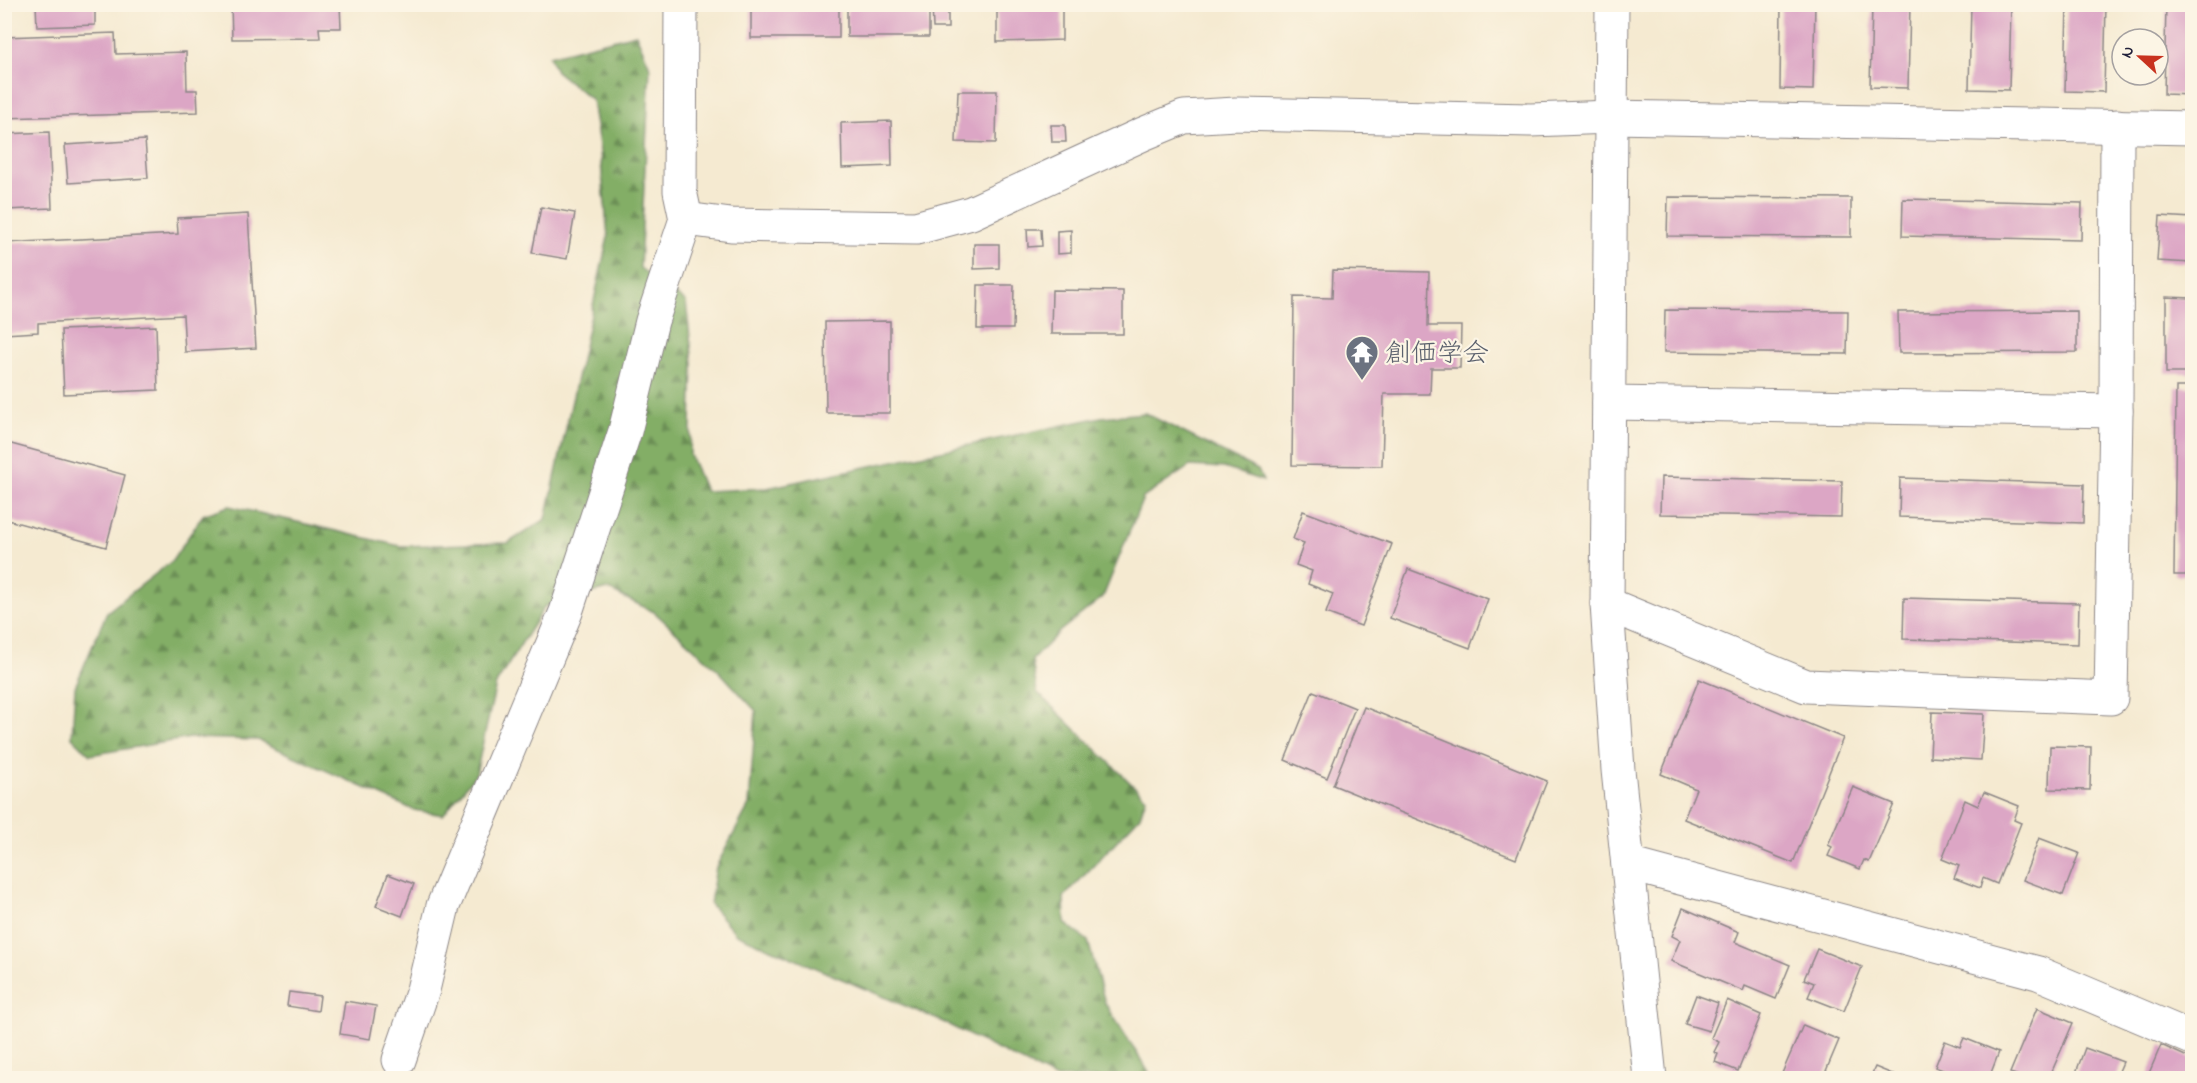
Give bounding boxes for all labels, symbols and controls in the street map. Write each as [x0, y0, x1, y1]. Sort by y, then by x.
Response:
north arrow [2110, 27, 2170, 87]
text: N [2115, 42, 2141, 62]
temple icon: 創価学会 [1344, 334, 1380, 381]
place label: 創価学会 [1385, 336, 1489, 374]

